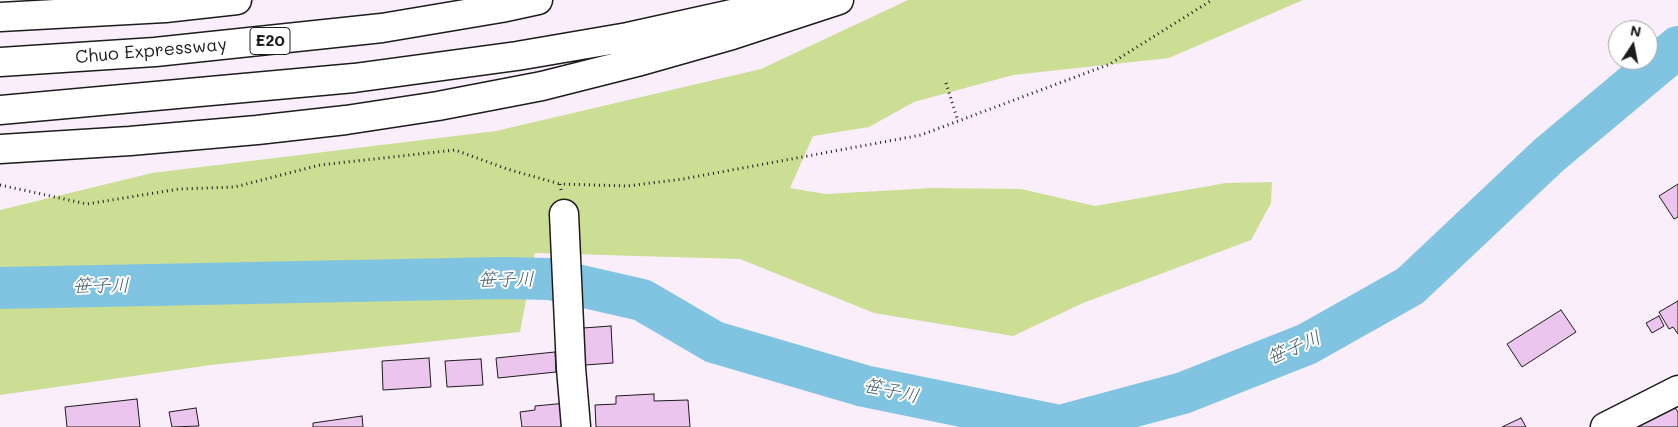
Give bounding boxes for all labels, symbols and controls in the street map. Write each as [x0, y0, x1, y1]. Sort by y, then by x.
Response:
north arrow [1608, 20, 1658, 70]
text: N [1629, 20, 1643, 41]
road number: E20 [250, 27, 290, 54]
street label: Chuo Expressway [74, 34, 228, 68]
water label: 笹子川 [477, 268, 535, 292]
water label: 笹子川 [72, 274, 130, 298]
water label: 笹子川 [1263, 326, 1325, 370]
water label: 笹子川 [861, 374, 921, 408]

